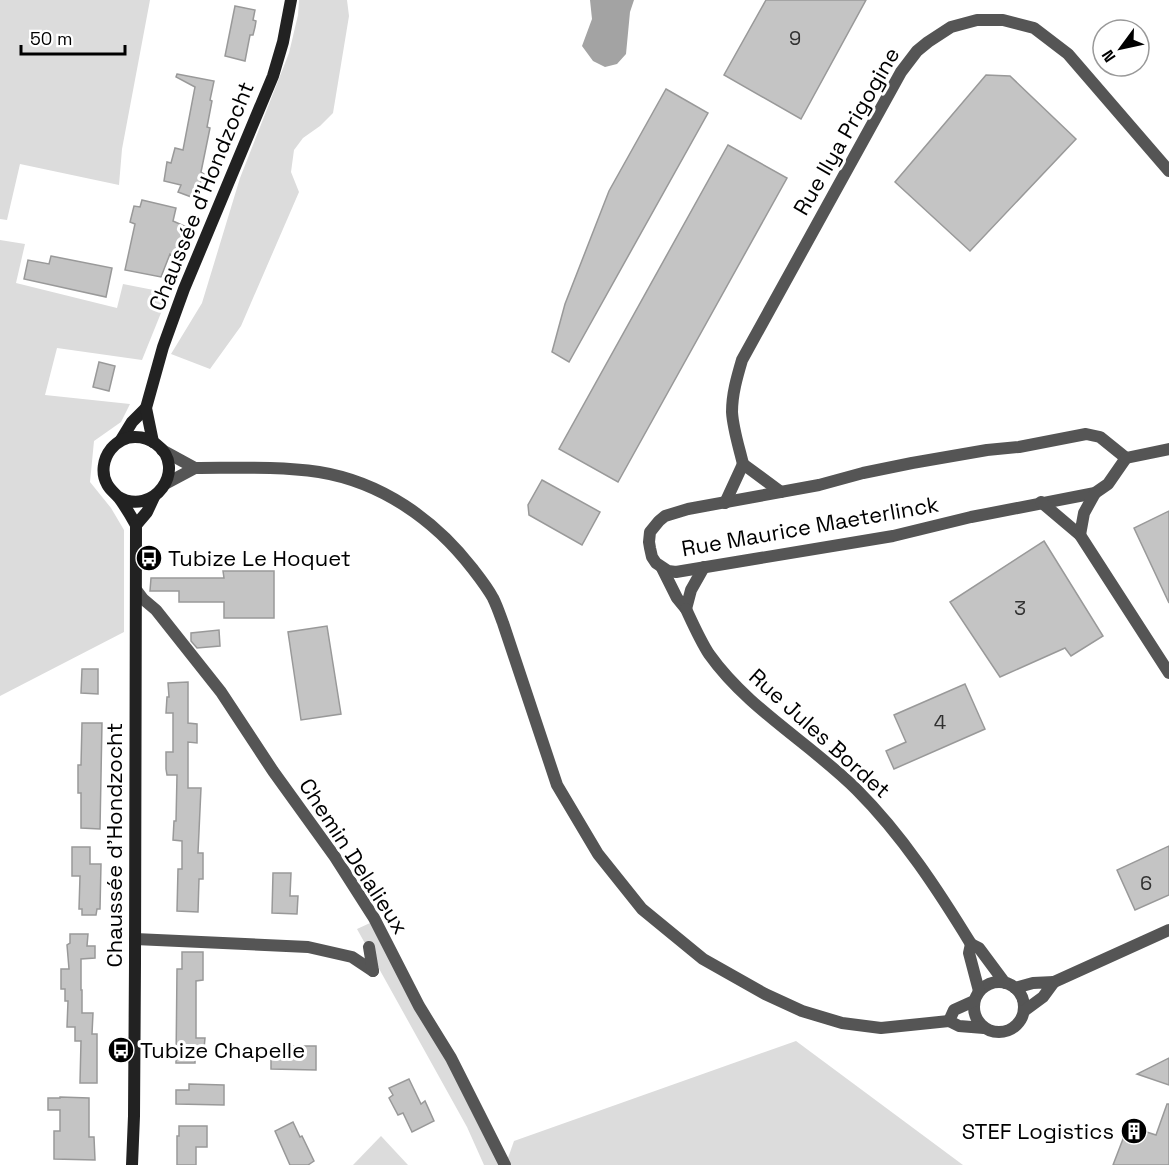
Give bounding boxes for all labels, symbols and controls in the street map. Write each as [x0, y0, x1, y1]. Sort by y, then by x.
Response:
scale bar [21, 18, 124, 56]
north arrow [1091, 18, 1151, 78]
house number: 9 [789, 25, 801, 51]
text: 50 m [30, 27, 72, 50]
street label: Rue Ilya Prigogine [787, 42, 905, 220]
text: N [1097, 46, 1121, 66]
street label: Chaussée d'Hondzocht [142, 77, 260, 315]
street label: Rue Maurice Maeterlinck [679, 490, 941, 562]
bus stop icon: Tubize Le Hoquet [134, 543, 164, 573]
place label: Tubize Le Hoquet [168, 544, 351, 572]
house number: 3 [1014, 595, 1026, 621]
street label: Rue Jules Bordet [744, 662, 896, 804]
house number: 4 [934, 709, 946, 735]
street label: Chaussée d'Hondzocht [100, 723, 128, 967]
street label: Chemin Delalieux [293, 773, 415, 939]
house number: 6 [1140, 870, 1152, 896]
bus stop icon: Tubize Chapelle [106, 1035, 136, 1065]
place label: Tubize Chapelle [140, 1036, 305, 1064]
building icon: STEF Logistics [1119, 1116, 1149, 1146]
place label: STEF Logistics [962, 1117, 1114, 1145]

